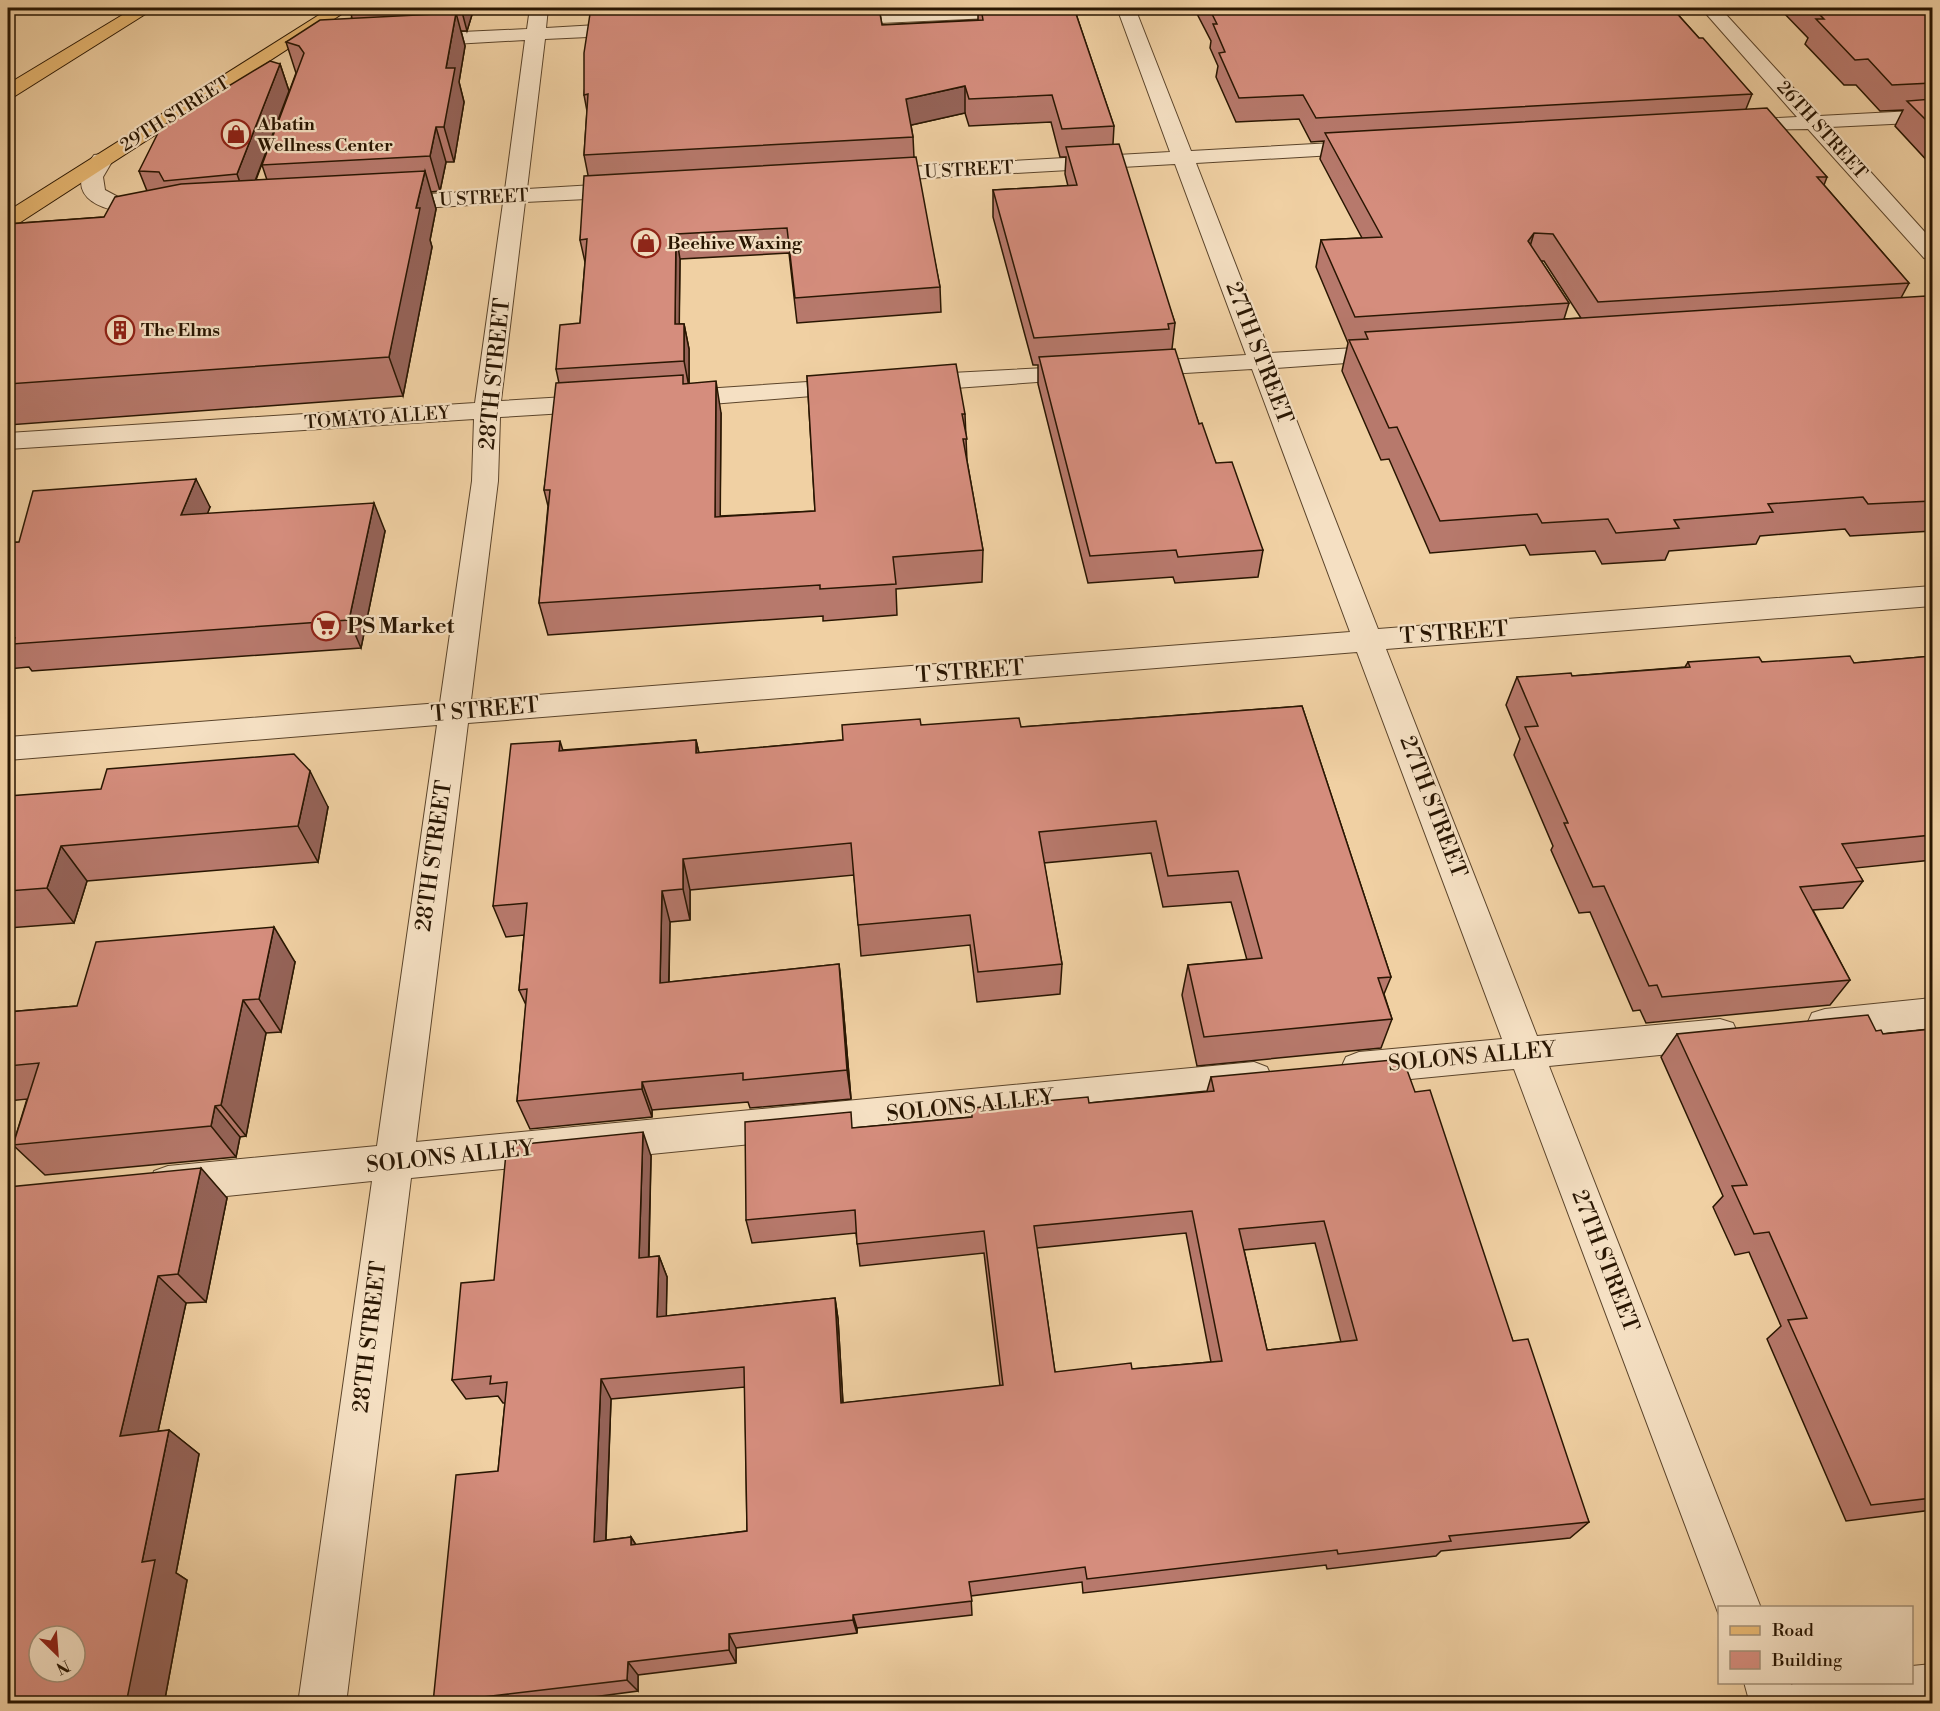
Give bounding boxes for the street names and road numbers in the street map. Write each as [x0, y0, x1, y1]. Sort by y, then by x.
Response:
street label: 29TH STREET [116, 71, 234, 157]
street label: 26TH STREET [1772, 76, 1872, 184]
street label: U STREET [924, 156, 1015, 184]
street label: U STREET [439, 184, 530, 212]
street label: 27TH STREET [1220, 278, 1298, 428]
street label: 28TH STREET [474, 297, 516, 451]
street label: TOMATO ALLEY [304, 401, 452, 435]
street label: T STREET [1399, 616, 1509, 650]
street label: T STREET [915, 655, 1025, 689]
street label: T STREET [430, 692, 540, 728]
street label: 27TH STREET [1394, 732, 1472, 882]
street label: 28TH STREET [410, 779, 458, 933]
street label: SOLONS ALLEY [1387, 1036, 1559, 1078]
street label: SOLONS ALLEY [885, 1084, 1057, 1128]
street label: SOLONS ALLEY [365, 1135, 537, 1179]
street label: 27TH STREET [1566, 1186, 1644, 1336]
street label: 28TH STREET [347, 1260, 393, 1414]

